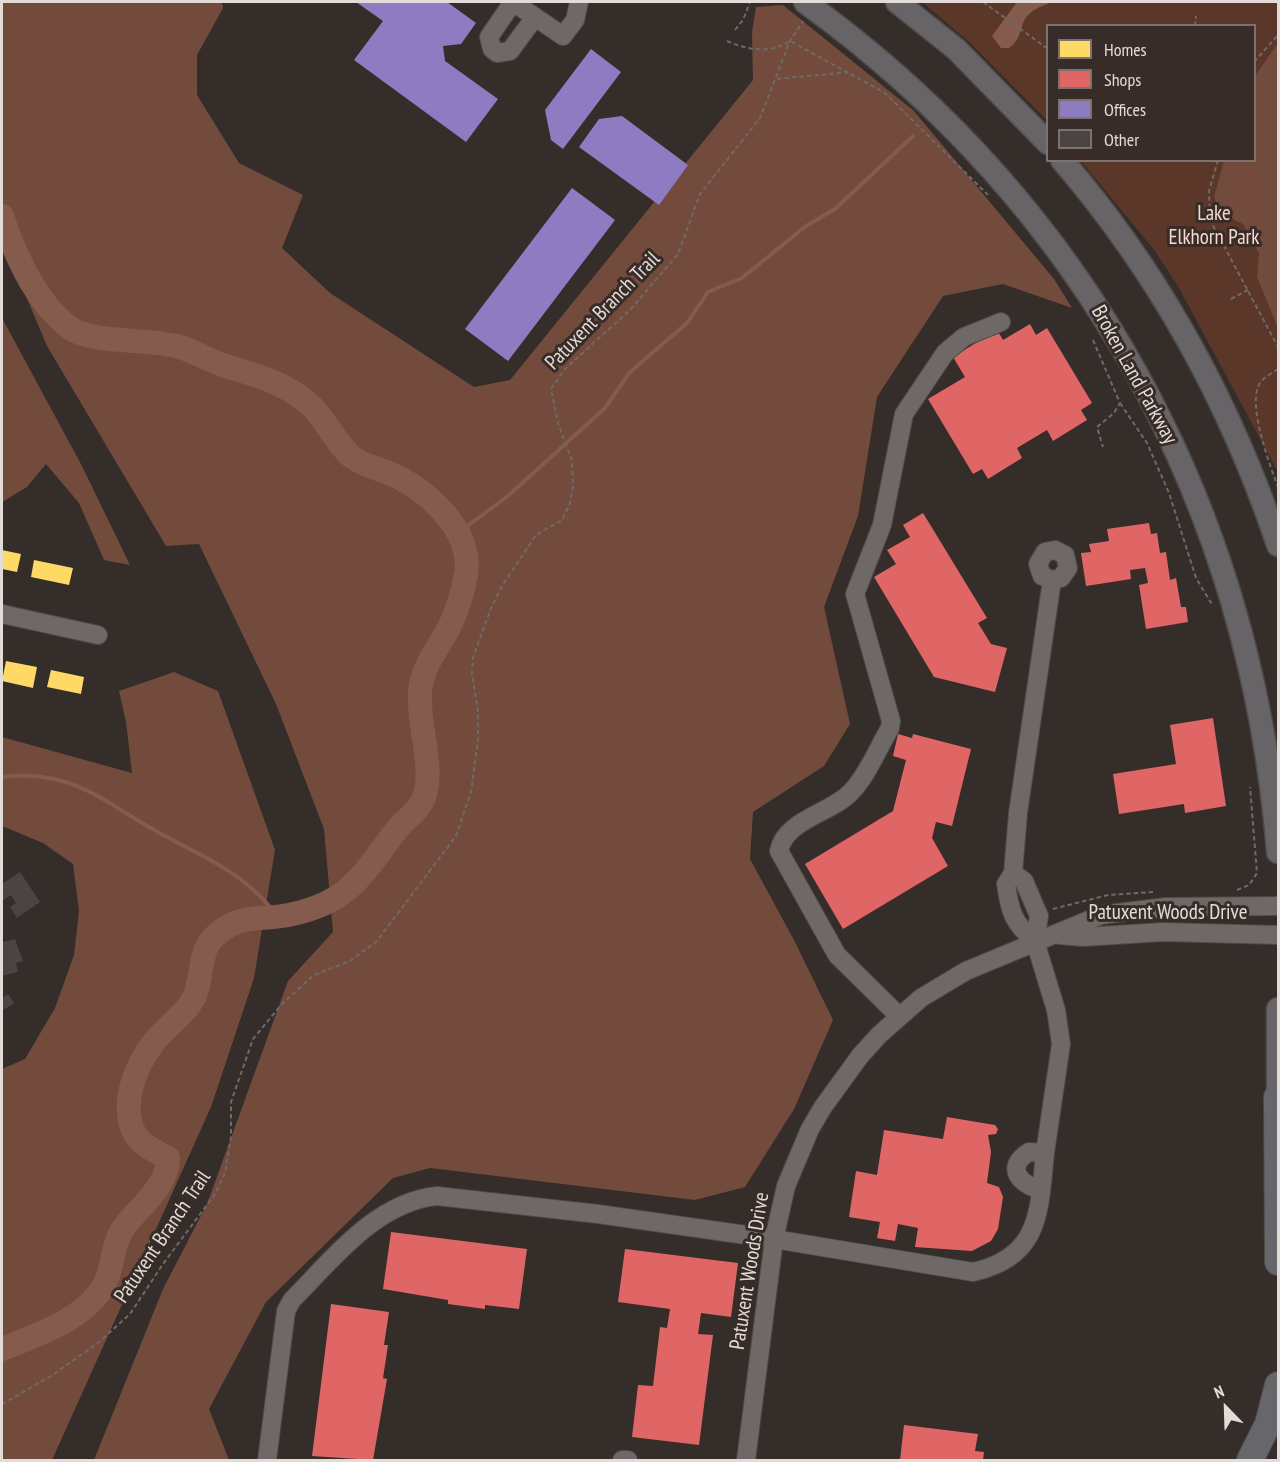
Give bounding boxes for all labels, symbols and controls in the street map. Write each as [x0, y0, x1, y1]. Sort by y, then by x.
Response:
legend [1046, 24, 1256, 162]
text: Homes [1104, 38, 1147, 61]
text: Shops [1104, 68, 1141, 91]
text: Offices [1104, 98, 1146, 121]
text: Other [1104, 128, 1139, 151]
park label: Lake Elkhorn Park [1169, 201, 1259, 251]
street label: Patuxent Branch Trail [540, 247, 666, 375]
street label: Broken Land Parkway [1086, 301, 1182, 449]
street label: Patuxent Woods Drive [1089, 900, 1247, 926]
street label: Patuxent Branch Trail [109, 1166, 217, 1308]
street label: Patuxent Woods Drive [725, 1191, 775, 1351]
north arrow [1196, 1378, 1256, 1438]
text: N [1211, 1381, 1227, 1402]

